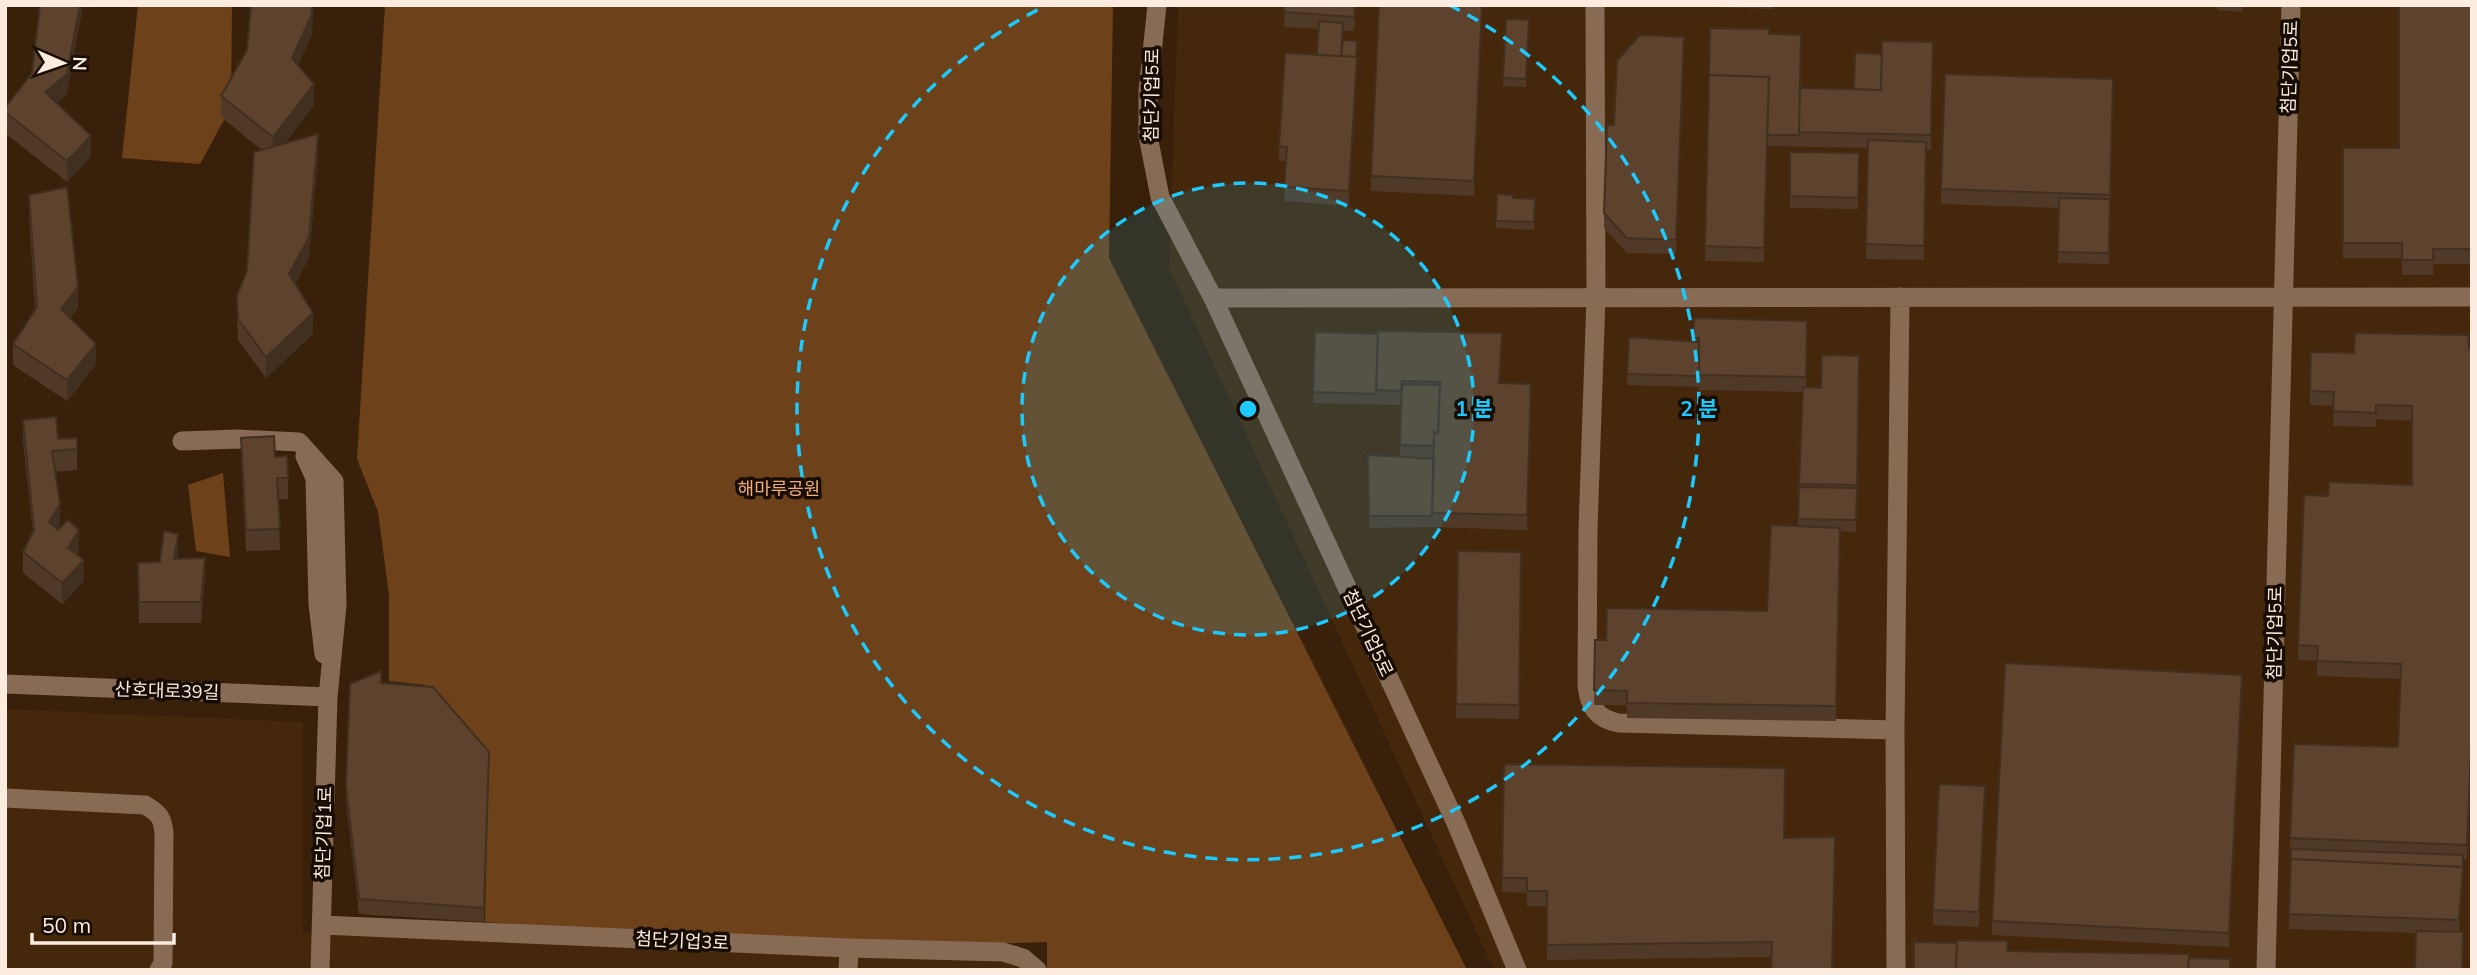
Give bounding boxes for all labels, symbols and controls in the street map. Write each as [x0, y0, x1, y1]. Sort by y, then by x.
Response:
street label: 첨단기업5로 [2276, 20, 2303, 114]
north arrow [28, 28, 98, 98]
street label: 첨단기업5로 [1139, 48, 1164, 142]
text: N [68, 56, 92, 71]
text: 1 분 [1455, 395, 1493, 421]
text: 2 분 [1680, 395, 1718, 421]
centre of rings [1236, 397, 1260, 421]
park label: 해마루공원 [738, 477, 820, 500]
street label: 첨단기업5로 [1338, 586, 1399, 680]
street label: 첨단기업5로 [2262, 586, 2287, 680]
street label: 산호대로39길 [114, 677, 220, 704]
street label: 첨단기업1로 [310, 786, 337, 880]
scale bar [32, 902, 173, 946]
text: 50 m [42, 912, 91, 938]
street label: 첨단기업3로 [635, 927, 729, 954]

